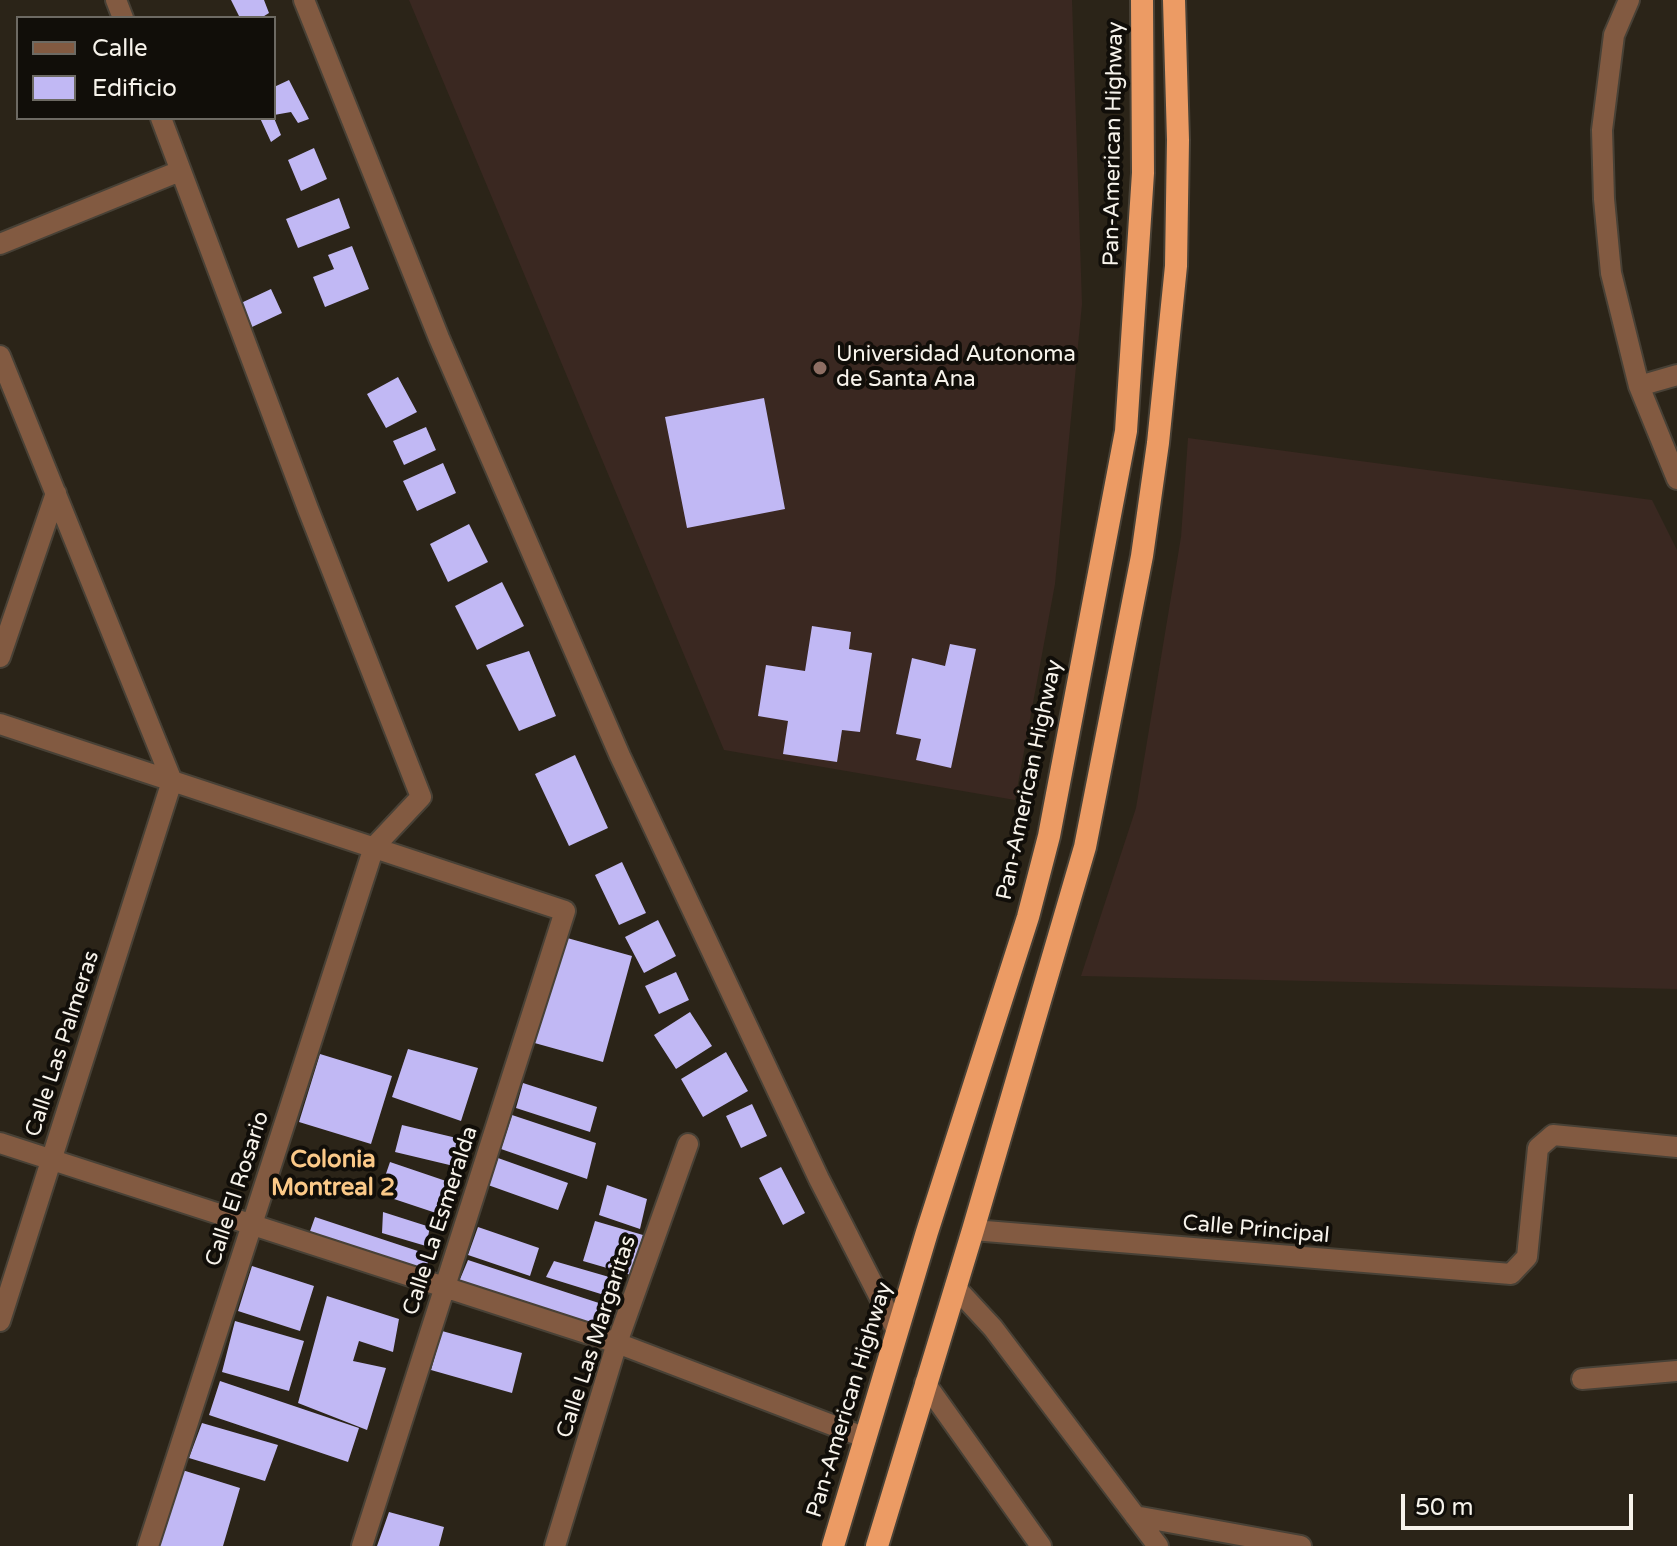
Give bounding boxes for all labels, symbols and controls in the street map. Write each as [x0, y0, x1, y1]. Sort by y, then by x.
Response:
legend [16, 16, 276, 120]
street label: Pan-American Highway [1099, 21, 1129, 267]
text: Calle [92, 34, 148, 63]
text: Edificio [92, 74, 177, 103]
place label: Universidad Autonoma de Santa Ana [836, 342, 1076, 394]
marker: Universidad Autonoma de Santa Ana [811, 359, 829, 377]
street label: Pan-American Highway [992, 657, 1068, 903]
street label: Calle Las Palmeras [20, 948, 106, 1140]
street label: Calle El Rosario [201, 1108, 275, 1270]
street label: Calle La Esmeralda [398, 1123, 484, 1319]
district label: Colonia Montreal 2 [271, 1147, 395, 1203]
street label: Calle Principal [1181, 1210, 1331, 1250]
street label: Calle Las Margaritas [552, 1232, 642, 1442]
street label: Pan-American Highway [802, 1279, 898, 1521]
scale bar [1405, 1478, 1637, 1528]
text: 50 m [1415, 1493, 1473, 1522]

